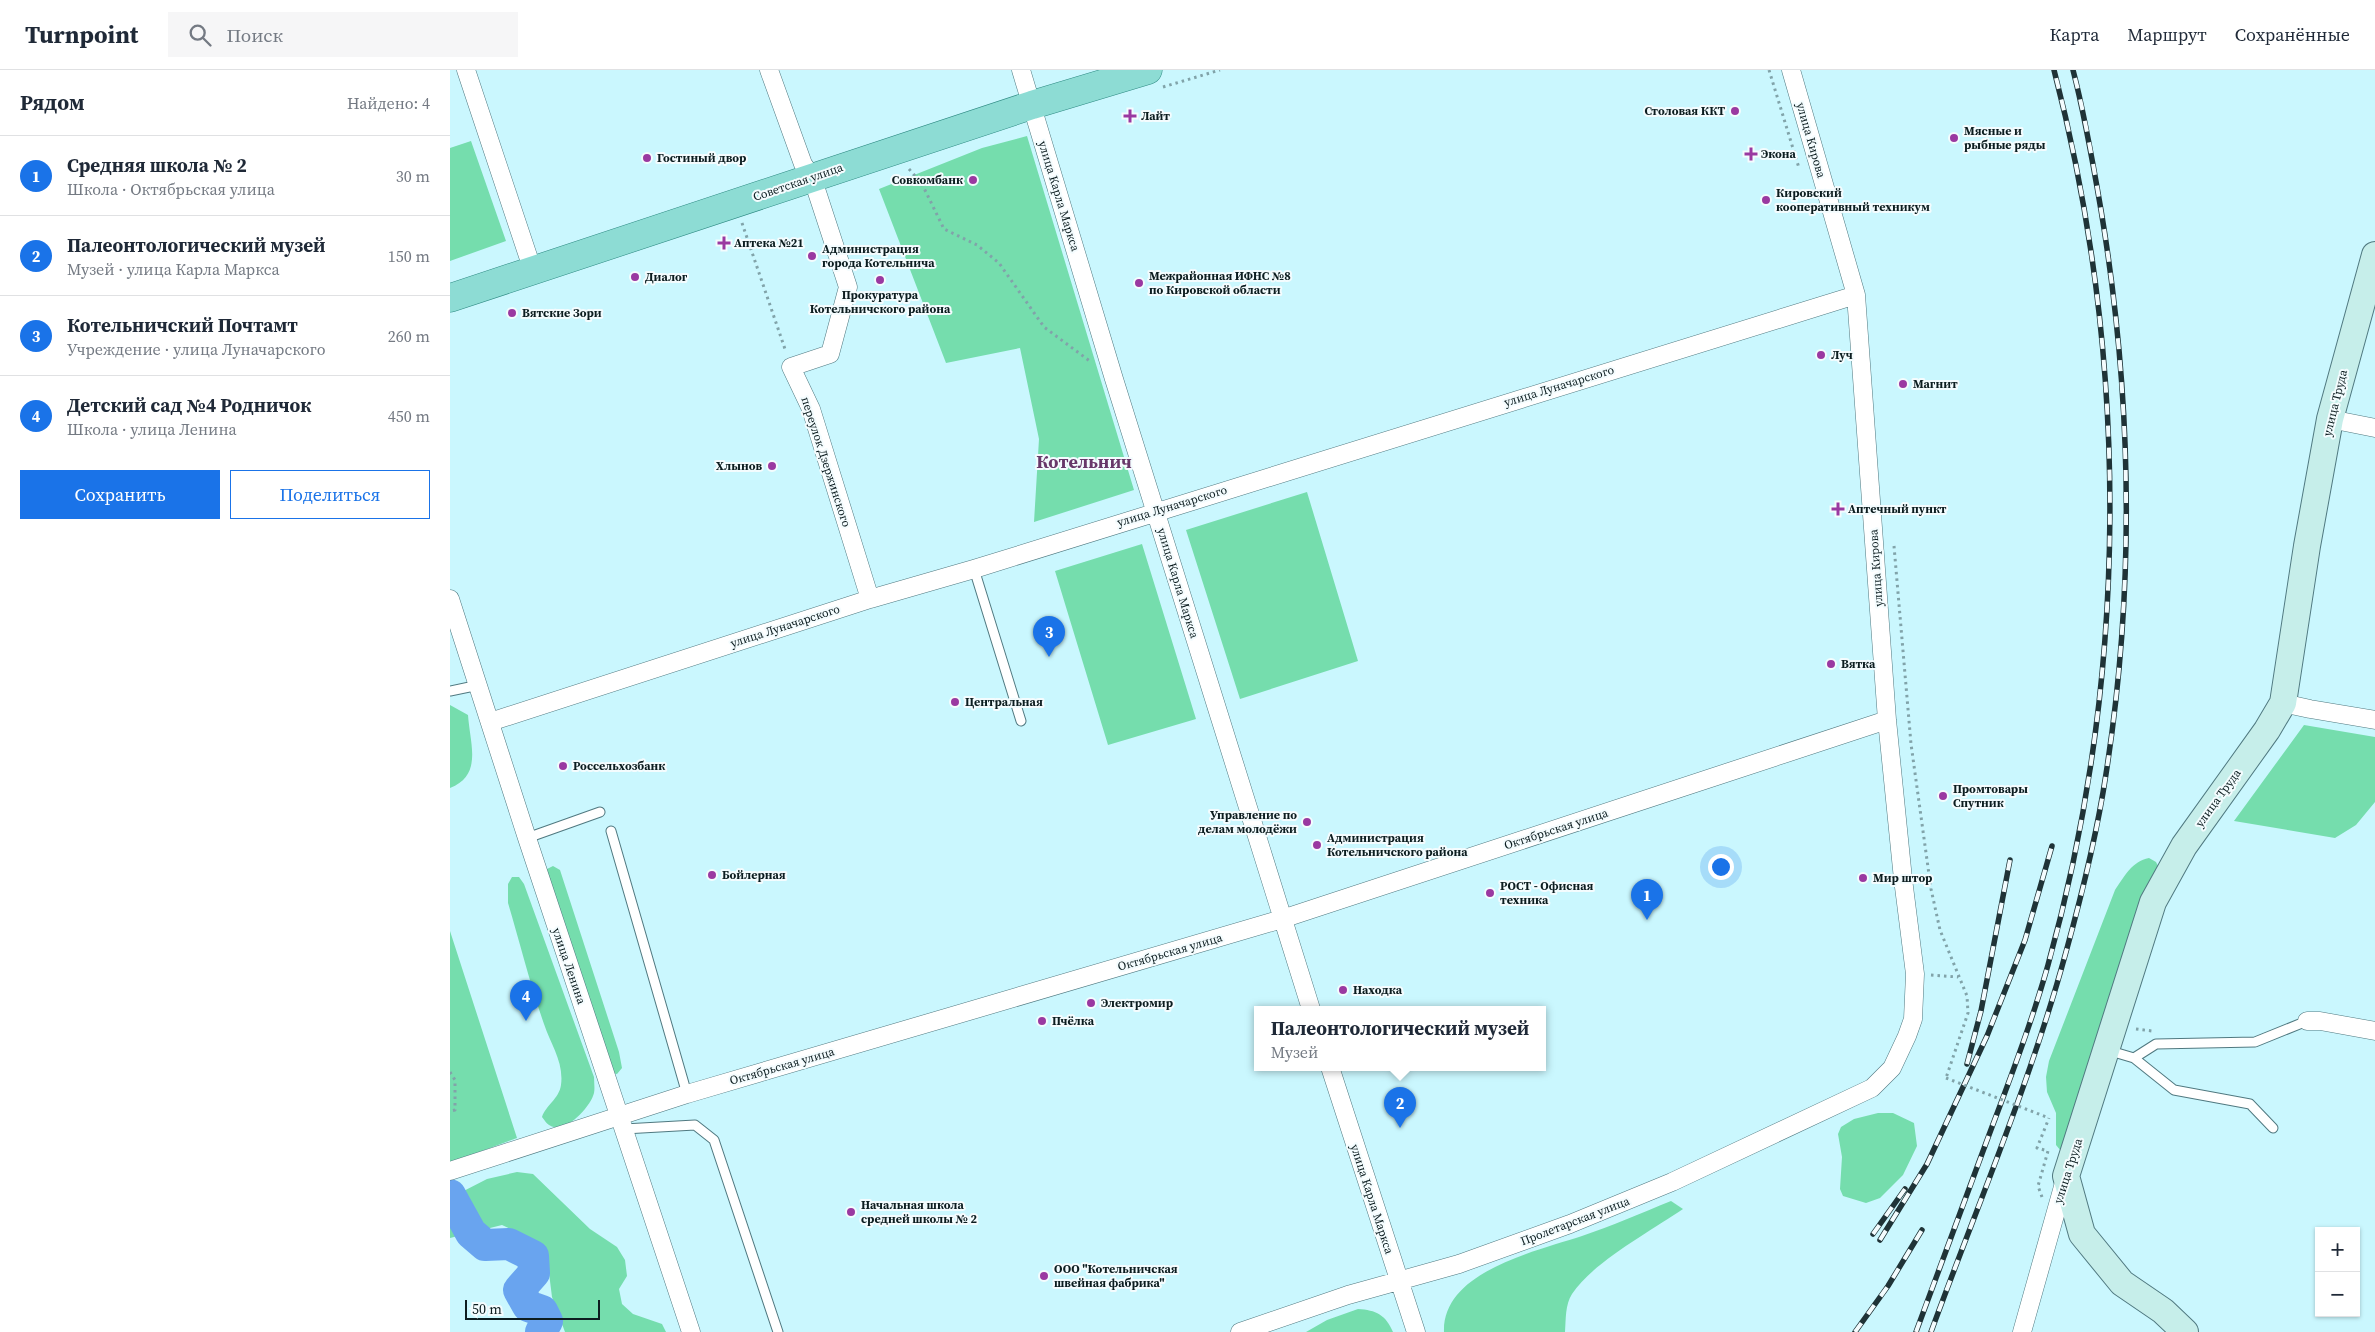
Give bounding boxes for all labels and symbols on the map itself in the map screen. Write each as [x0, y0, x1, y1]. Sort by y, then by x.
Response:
street label: улица Кирова [1793, 100, 1830, 181]
place label: Столовая ККТ [1644, 103, 1725, 119]
marker: Столовая ККТ [1729, 105, 1741, 117]
place label: Лайт [1141, 108, 1170, 124]
marker: Лайт [1123, 109, 1137, 123]
place label: Мясные и рыбные ряды [1964, 123, 2046, 153]
marker: Мясные и рыбные ряды [1948, 132, 1960, 144]
street label: улица Карла Маркса [1035, 139, 1084, 254]
place label: Экона [1761, 146, 1797, 162]
marker: Экона [1745, 148, 1757, 160]
place label: Гостиный двор [657, 150, 746, 166]
marker: Гостиный двор [641, 152, 653, 164]
street label: Советская улица [751, 159, 846, 205]
place label: Совкомбанк [892, 172, 963, 188]
marker: Совкомбанк [967, 174, 979, 186]
place label: Кировский кооперативный техникум [1776, 185, 1930, 215]
marker: Кировский кооперативный техникум [1760, 194, 1772, 206]
place label: Аптека №21 [734, 235, 804, 251]
marker: Аптека №21 [718, 237, 730, 249]
place label: Администрация города Котельнича [822, 241, 935, 271]
marker: Администрация города Котельнича [806, 250, 818, 262]
place label: Межрайонная ИФНС №8 по Кировской области [1149, 268, 1291, 298]
place label: Диалог [645, 269, 688, 285]
marker: Диалог [629, 271, 641, 283]
marker: Прокуратура Котельничского района [874, 274, 886, 286]
marker: Межрайонная ИФНС №8 по Кировской области [1133, 277, 1145, 289]
place label: Прокуратура Котельничского района [810, 287, 951, 317]
place label: Вятские Зори [522, 305, 602, 321]
marker: Вятские Зори [506, 307, 518, 319]
place label: Луч [1831, 347, 1853, 363]
marker: Луч [1815, 349, 1827, 361]
street label: улица Луначарского [1502, 362, 1616, 410]
street label: улица Труда [2319, 367, 2351, 438]
place label: Магнит [1913, 376, 1958, 392]
marker: Магнит [1897, 378, 1909, 390]
street label: переулок Дзержинского [797, 395, 855, 530]
district label: Котельнич [1036, 449, 1132, 474]
place label: Хлынов [716, 458, 762, 474]
marker: Хлынов [766, 460, 778, 472]
street label: улица Луначарского [1115, 482, 1229, 530]
place label: Аптечный пункт [1848, 501, 1947, 517]
marker: Аптечный пункт [1832, 503, 1844, 515]
street label: улица Карла Маркса [1154, 526, 1203, 641]
street label: улица Кирова [1865, 528, 1887, 607]
street label: улица Луначарского [728, 601, 842, 651]
pin: 3 [1033, 616, 1065, 657]
place label: Вятка [1841, 656, 1876, 672]
marker: Вятка [1825, 658, 1837, 670]
place label: Центральная [965, 694, 1043, 710]
marker: Центральная [949, 696, 961, 708]
place label: Россельхозбанк [573, 758, 665, 774]
marker: Россельхозбанк [557, 760, 569, 772]
street label: улица Труда [2192, 765, 2245, 830]
place label: Промтовары Спутник [1953, 781, 2028, 811]
marker: Промтовары Спутник [1937, 790, 1949, 802]
street label: Октябрьская улица [1502, 804, 1611, 853]
place label: Управление по делам молодёжи [1198, 807, 1297, 837]
marker: Управление по делам молодёжи [1301, 816, 1313, 828]
place label: Администрация Котельничского района [1327, 830, 1468, 860]
marker: Администрация Котельничского района [1311, 839, 1323, 851]
your location [1708, 854, 1734, 880]
place label: Бойлерная [722, 867, 786, 883]
marker: Бойлерная [706, 869, 718, 881]
place label: Мир штор [1873, 870, 1932, 886]
marker: Мир штор [1857, 872, 1869, 884]
place label: РОСТ - Офисная техника [1500, 878, 1594, 908]
pin: 1 [1631, 879, 1663, 920]
marker: РОСТ - Офисная техника [1484, 887, 1496, 899]
street label: улица Ленина [548, 926, 590, 1007]
street label: Октябрьская улица [1116, 929, 1225, 975]
pin: 4 [510, 980, 542, 1021]
place label: Находка [1353, 982, 1403, 998]
marker: Находка [1337, 984, 1349, 996]
place label: Электромир [1101, 995, 1173, 1011]
marker: Электромир [1085, 997, 1097, 1009]
place label: Пчёлка [1052, 1013, 1095, 1029]
marker: Пчёлка [1036, 1015, 1048, 1027]
street label: Октябрьская улица [728, 1043, 837, 1089]
pin: 2 [1384, 1087, 1416, 1128]
street label: улица Труда [2050, 1135, 2086, 1206]
street label: улица Карла Маркса [1347, 1142, 1398, 1257]
street label: Пролетарская улица [1518, 1192, 1633, 1249]
place label: Начальная школа средней школы № 2 [861, 1197, 978, 1227]
marker: Начальная школа средней школы № 2 [845, 1206, 857, 1218]
place label: ООО "Котельничская швейная фабрика" [1054, 1261, 1178, 1291]
marker: ООО "Котельничская швейная фабрика" [1038, 1270, 1050, 1282]
scale bar [465, 1297, 600, 1320]

